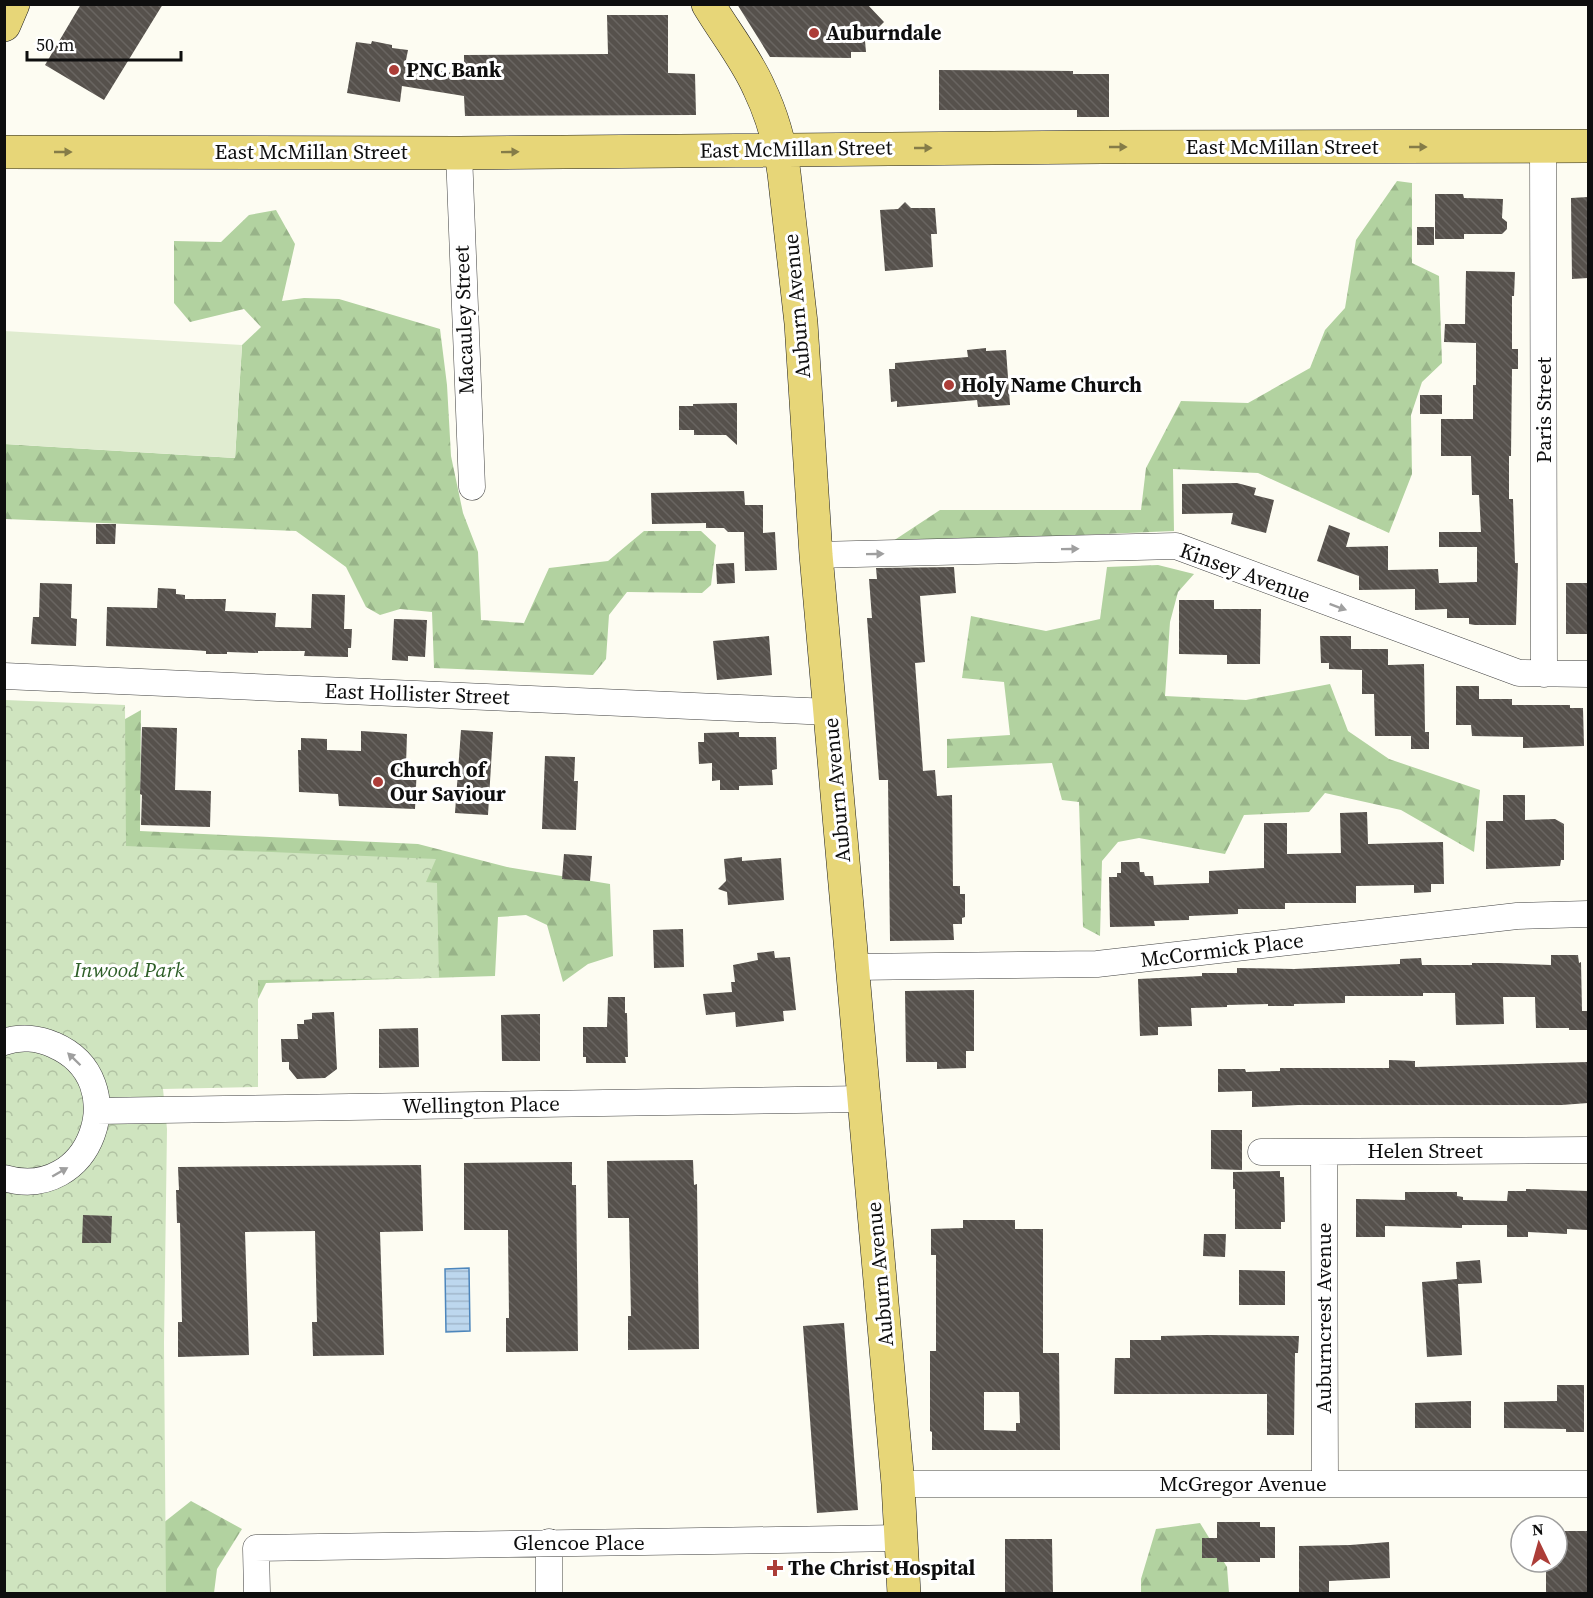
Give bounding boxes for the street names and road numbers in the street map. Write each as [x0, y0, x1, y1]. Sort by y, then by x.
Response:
street label: East McMillan Street [699, 132, 893, 165]
street label: East McMillan Street [1186, 132, 1379, 161]
street label: East McMillan Street [215, 137, 408, 166]
street label: Auburn Avenue [776, 232, 817, 380]
street label: Macauley Street [446, 245, 481, 395]
street label: Paris Street [1529, 357, 1558, 463]
street label: Kinsey Avenue [1176, 535, 1315, 610]
street label: East Hollister Street [324, 676, 510, 711]
street label: Auburn Avenue [816, 716, 857, 864]
street label: McCormick Place [1139, 925, 1305, 974]
street label: Wellington Place [402, 1089, 560, 1120]
street label: Helen Street [1367, 1136, 1483, 1165]
street label: Auburn Avenue [859, 1200, 900, 1348]
street label: Auburncrest Avenue [1309, 1223, 1338, 1413]
street label: McGregor Avenue [1159, 1469, 1327, 1498]
street label: Glencoe Place [513, 1528, 645, 1557]

